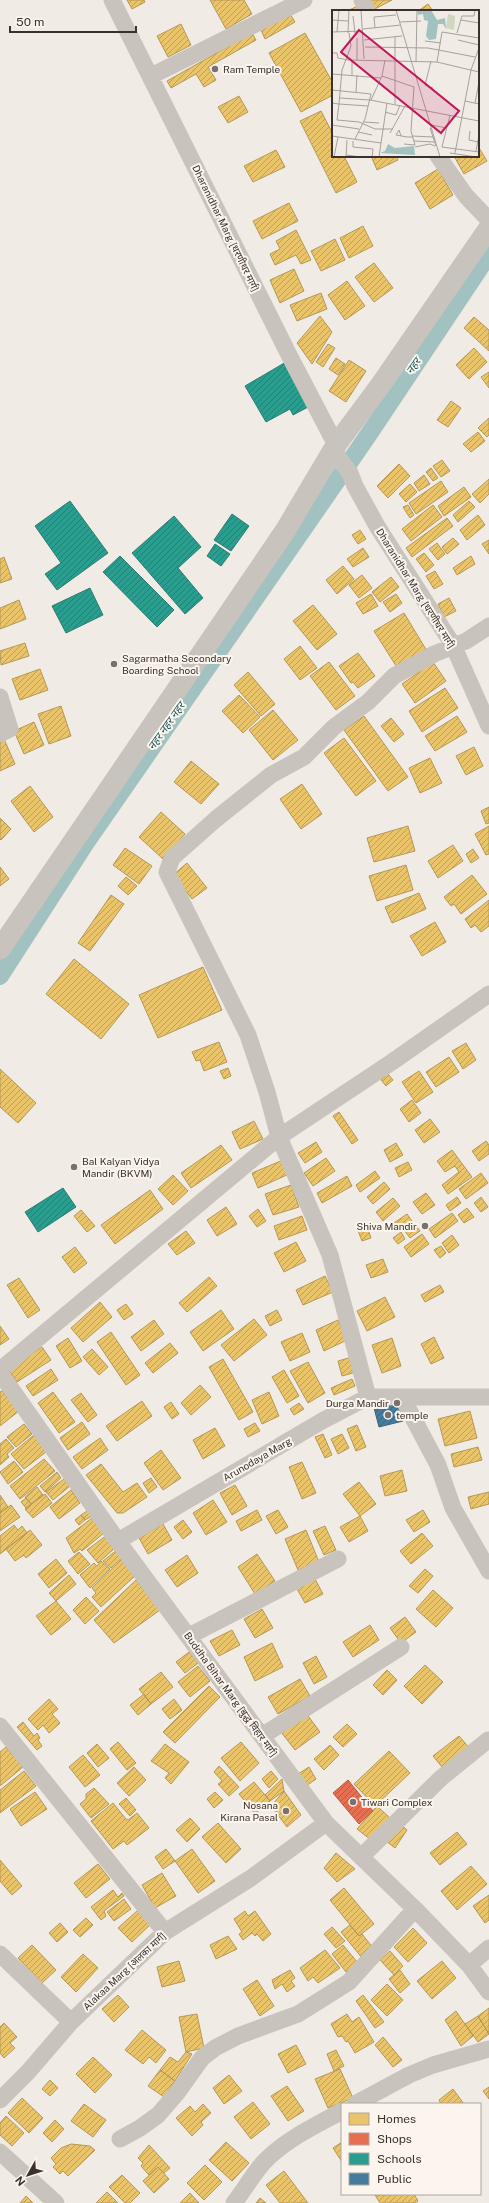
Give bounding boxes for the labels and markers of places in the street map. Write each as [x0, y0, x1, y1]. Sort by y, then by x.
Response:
place label: Ram Temple [223, 63, 281, 75]
marker: Ram Temple [210, 64, 220, 74]
place label: Sagarmatha Secondary Boarding School [122, 652, 232, 676]
marker: Sagarmatha Secondary Boarding School [109, 659, 119, 669]
place label: Bal Kalyan Vidya Mandir (BKVM) [82, 1155, 159, 1179]
marker: Bal Kalyan Vidya Mandir (BKVM) [69, 1162, 79, 1172]
place label: Shiva Mandir [357, 1220, 417, 1232]
marker: Shiva Mandir [420, 1221, 430, 1231]
place label: Durga Mandir [326, 1397, 389, 1409]
marker: Durga Mandir [392, 1398, 402, 1408]
place label: temple [396, 1409, 429, 1421]
marker: temple [383, 1410, 393, 1420]
place label: Tiwari Complex [361, 1796, 433, 1808]
marker: Tiwari Complex [348, 1797, 358, 1807]
place label: Nosana Kirana Pasal [220, 1799, 278, 1823]
marker: Nosana Kirana Pasal [281, 1806, 291, 1816]

